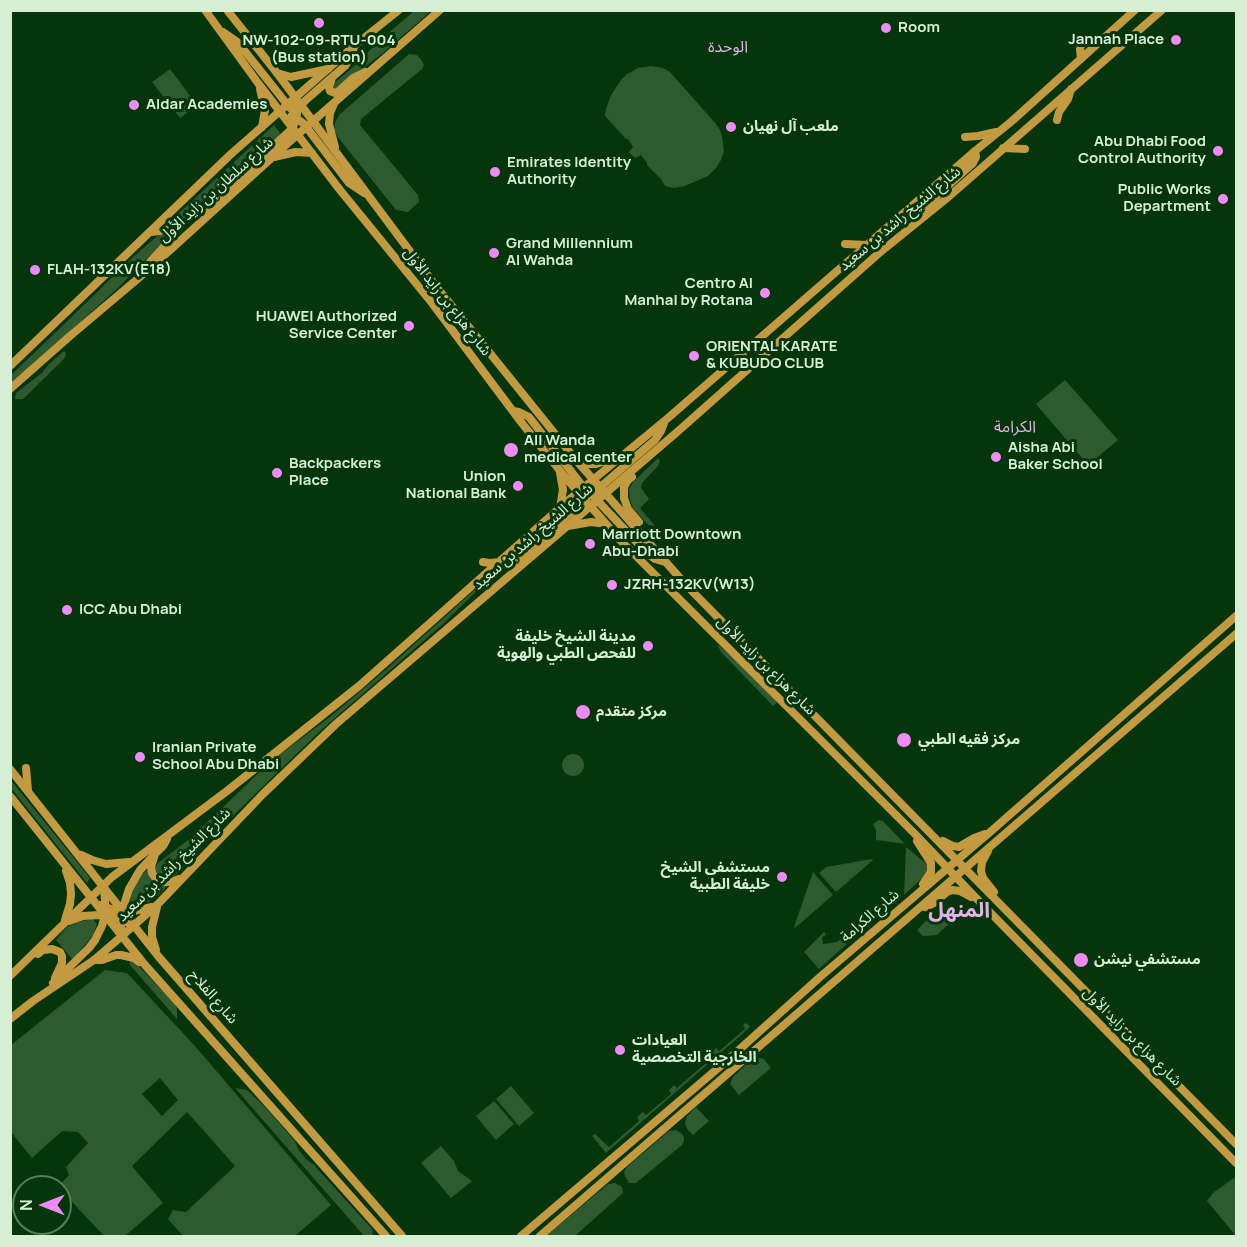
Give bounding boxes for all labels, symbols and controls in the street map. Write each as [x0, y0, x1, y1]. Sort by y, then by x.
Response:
marker: NW-102-09-RTU-004 (Bus station) [312, 16, 326, 30]
place label: Room [898, 19, 940, 37]
marker: Room [879, 21, 893, 35]
place label: Jannah Place [1068, 31, 1164, 49]
place label: NW-102-09-RTU-004 (Bus station) [242, 32, 396, 67]
marker: Jannah Place [1169, 33, 1183, 47]
district label: الوحدة [708, 38, 748, 58]
place label: Aldar Academies [146, 96, 267, 114]
marker: Aldar Academies [127, 98, 141, 112]
place label: ملعب آل نهيان [743, 118, 839, 136]
marker: ملعب آل نهيان [724, 120, 738, 134]
place label: Abu Dhabi Food Control Authority [1078, 133, 1206, 168]
street label: شارع سلطان بن زايد الأول [155, 134, 277, 246]
marker: Abu Dhabi Food Control Authority [1211, 144, 1225, 158]
place label: Emirates Identity Authority [507, 154, 631, 189]
street label: شارع الشيخ راشد بن سعيد [835, 163, 965, 275]
marker: Emirates Identity Authority [488, 165, 502, 179]
place label: Public Works Department [1118, 181, 1211, 216]
marker: Public Works Department [1216, 192, 1230, 206]
place label: Grand Millennium Al Wahda [506, 235, 633, 270]
street label: شارع هزاع بن زايد الأول [399, 244, 495, 360]
marker: Grand Millennium Al Wahda [487, 246, 501, 260]
place label: FLAH-132KV(E18) [47, 261, 172, 279]
marker: FLAH-132KV(E18) [28, 263, 42, 277]
place label: Centro Al Manhal by Rotana [625, 275, 753, 310]
marker: Centro Al Manhal by Rotana [758, 286, 772, 300]
place label: HUAWEI Authorized Service Center [256, 308, 397, 343]
marker: HUAWEI Authorized Service Center [402, 319, 416, 333]
place label: ORIENTAL KARATE & KUBUDO CLUB [706, 338, 837, 373]
marker: ORIENTAL KARATE & KUBUDO CLUB [687, 349, 701, 363]
district label: الكرامة [994, 418, 1036, 438]
place label: All Wanda medical center [524, 432, 632, 467]
place label: Aisha Abi Baker School [1008, 439, 1103, 474]
marker: All Wanda medical center [502, 441, 520, 459]
marker: Aisha Abi Baker School [989, 450, 1003, 464]
place label: Backpackers Place [289, 455, 381, 490]
marker: Backpackers Place [270, 466, 284, 480]
place label: Union National Bank [406, 468, 506, 503]
marker: Union National Bank [511, 479, 525, 493]
street label: شارع الشيخ راشد بن سعيد [469, 480, 597, 594]
place label: Marriott Downtown Abu-Dhabi [602, 526, 741, 561]
marker: Marriott Downtown Abu-Dhabi [583, 537, 597, 551]
place label: JZRH-132KV(W13) [624, 576, 756, 594]
marker: JZRH-132KV(W13) [605, 578, 619, 592]
place label: ICC Abu Dhabi [79, 601, 182, 619]
marker: ICC Abu Dhabi [60, 603, 74, 617]
street label: شارع هزاع بن زايد الأول [713, 613, 819, 719]
place label: مدينة الشيخ خليفة للفحص الطبي والهوية [497, 628, 636, 663]
marker: مدينة الشيخ خليفة للفحص الطبي والهوية [641, 639, 655, 653]
marker: مركز متقدم [574, 703, 592, 721]
place label: مركز متقدم [596, 703, 667, 721]
marker: مركز فقيه الطبي [895, 731, 913, 749]
place label: مركز فقيه الطبي [918, 731, 1020, 749]
place label: Iranian Private School Abu Dhabi [152, 739, 279, 774]
marker: Iranian Private School Abu Dhabi [133, 750, 147, 764]
street label: شارع الشيخ راشد بن سعيد [113, 804, 235, 926]
place label: مستشفي الشيخ خليفة الطبية [661, 859, 770, 894]
marker: مستشفي الشيخ خليفة الطبية [775, 870, 789, 884]
street label: شارع الكرامة [837, 886, 903, 946]
district label: المنهل [928, 898, 990, 924]
marker: مستشفي نيشن [1072, 951, 1090, 969]
place label: مستشفي نيشن [1094, 951, 1201, 969]
street label: شارع الفلاح [185, 966, 241, 1028]
street label: شارع هزاع بن زايد الأول [1079, 984, 1185, 1090]
place label: العيادات الخارجية التخصصية [632, 1032, 757, 1067]
marker: العيادات الخارجية التخصصية [613, 1043, 627, 1057]
north arrow [12, 1175, 72, 1235]
text: N [15, 1199, 37, 1211]

